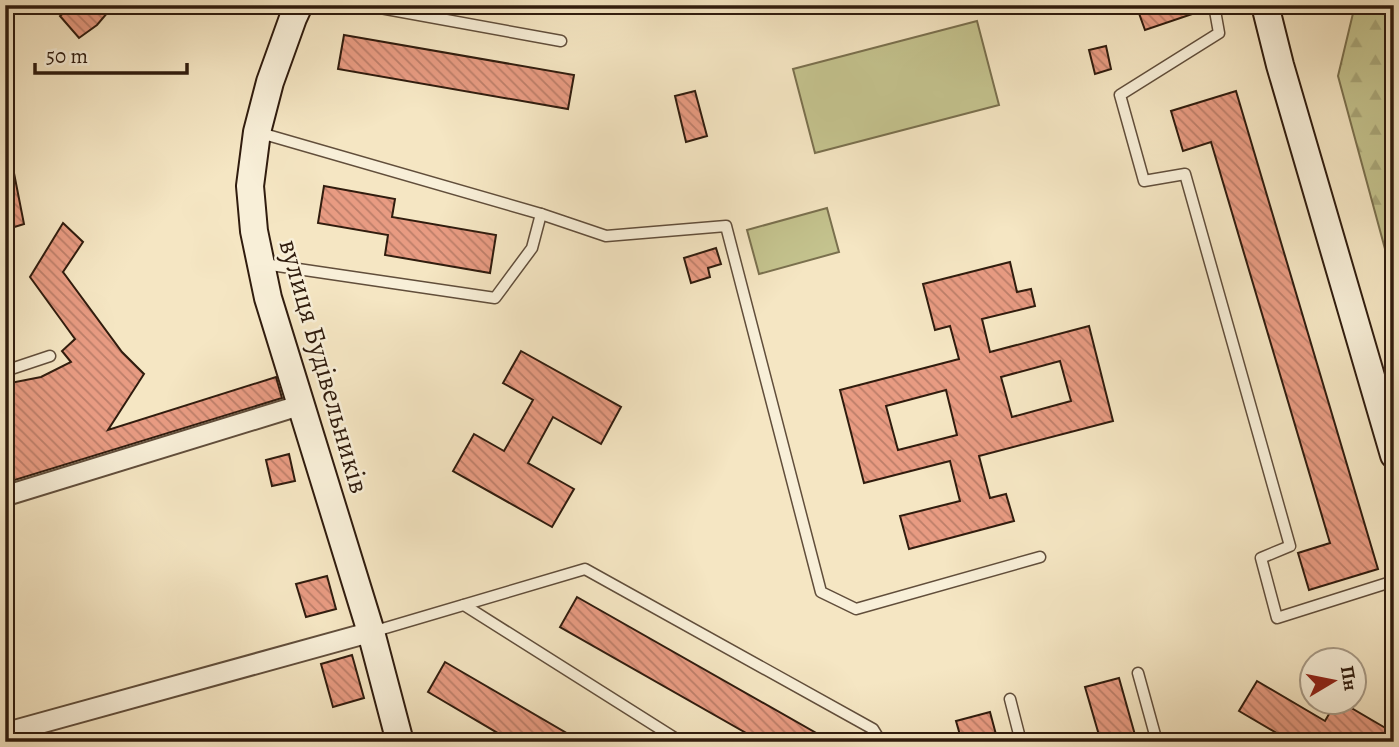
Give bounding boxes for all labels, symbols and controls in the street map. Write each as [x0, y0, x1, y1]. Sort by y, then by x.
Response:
scale bar [35, 32, 187, 76]
text: 50 m [46, 42, 88, 70]
street label: вулиця Будівельників [270, 235, 378, 498]
north arrow [1298, 646, 1368, 716]
text: Пн [1334, 664, 1364, 693]

